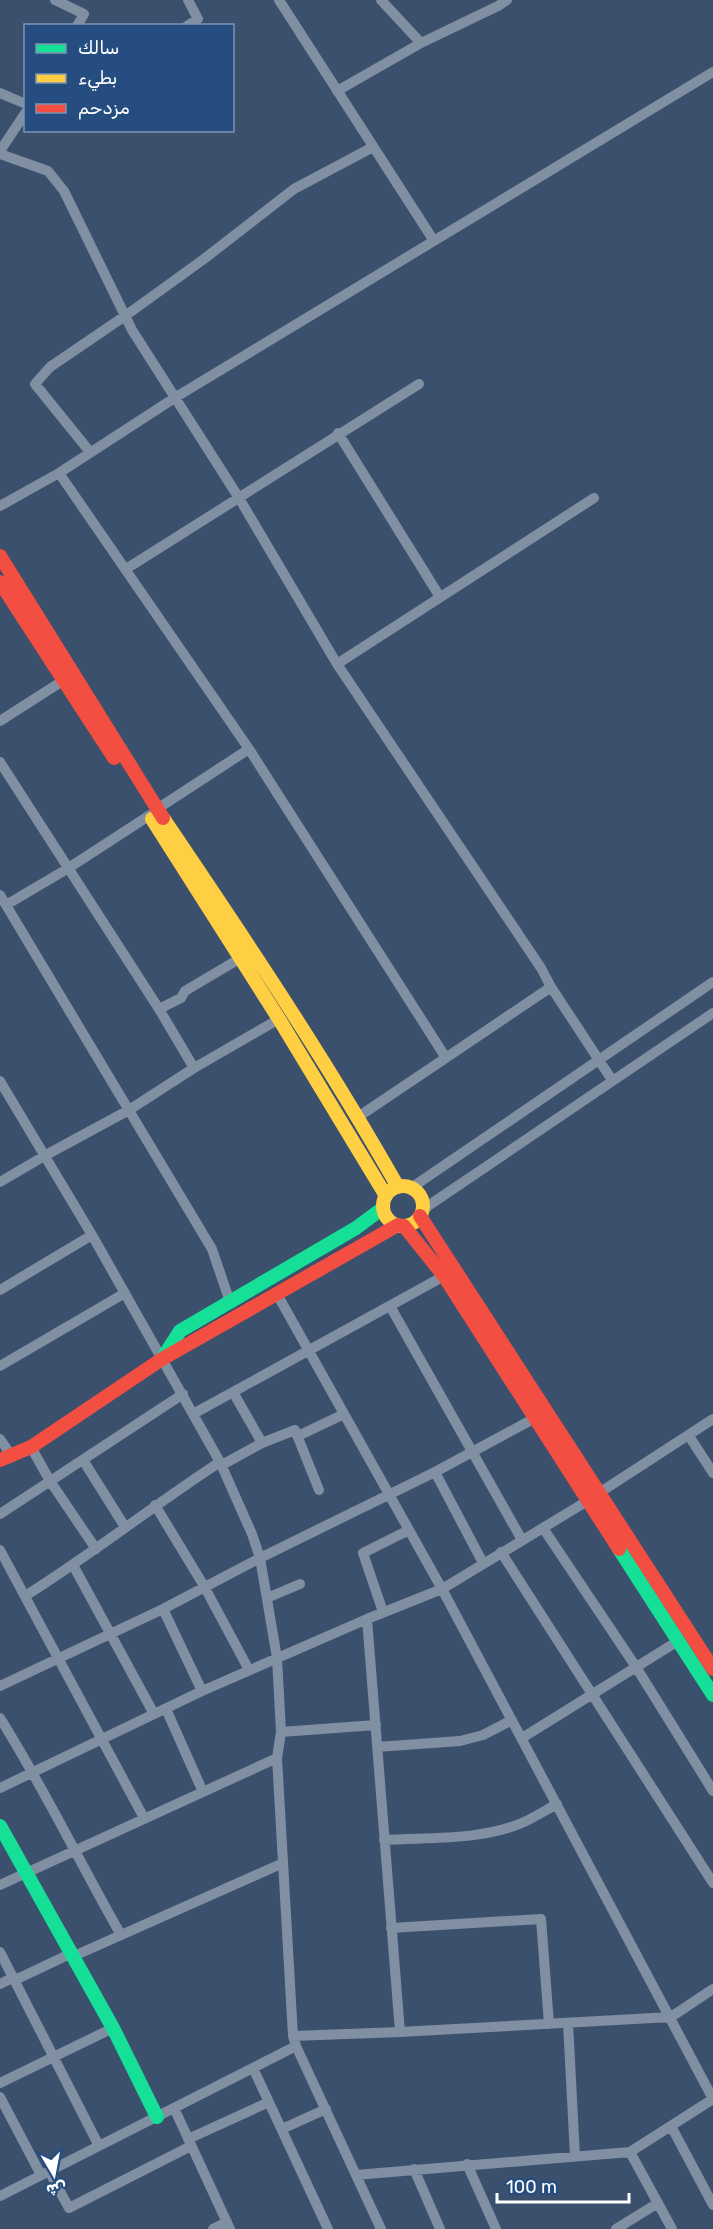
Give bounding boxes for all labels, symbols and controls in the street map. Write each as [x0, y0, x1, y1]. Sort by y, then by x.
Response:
legend [24, 24, 234, 132]
text: سالك [78, 37, 119, 59]
text: بطيء [78, 67, 117, 91]
text: مزدحم [78, 97, 130, 120]
north arrow [24, 2145, 84, 2205]
scale bar [497, 2166, 629, 2204]
text: 100 m [506, 2176, 557, 2198]
text: ش [45, 2178, 68, 2200]

